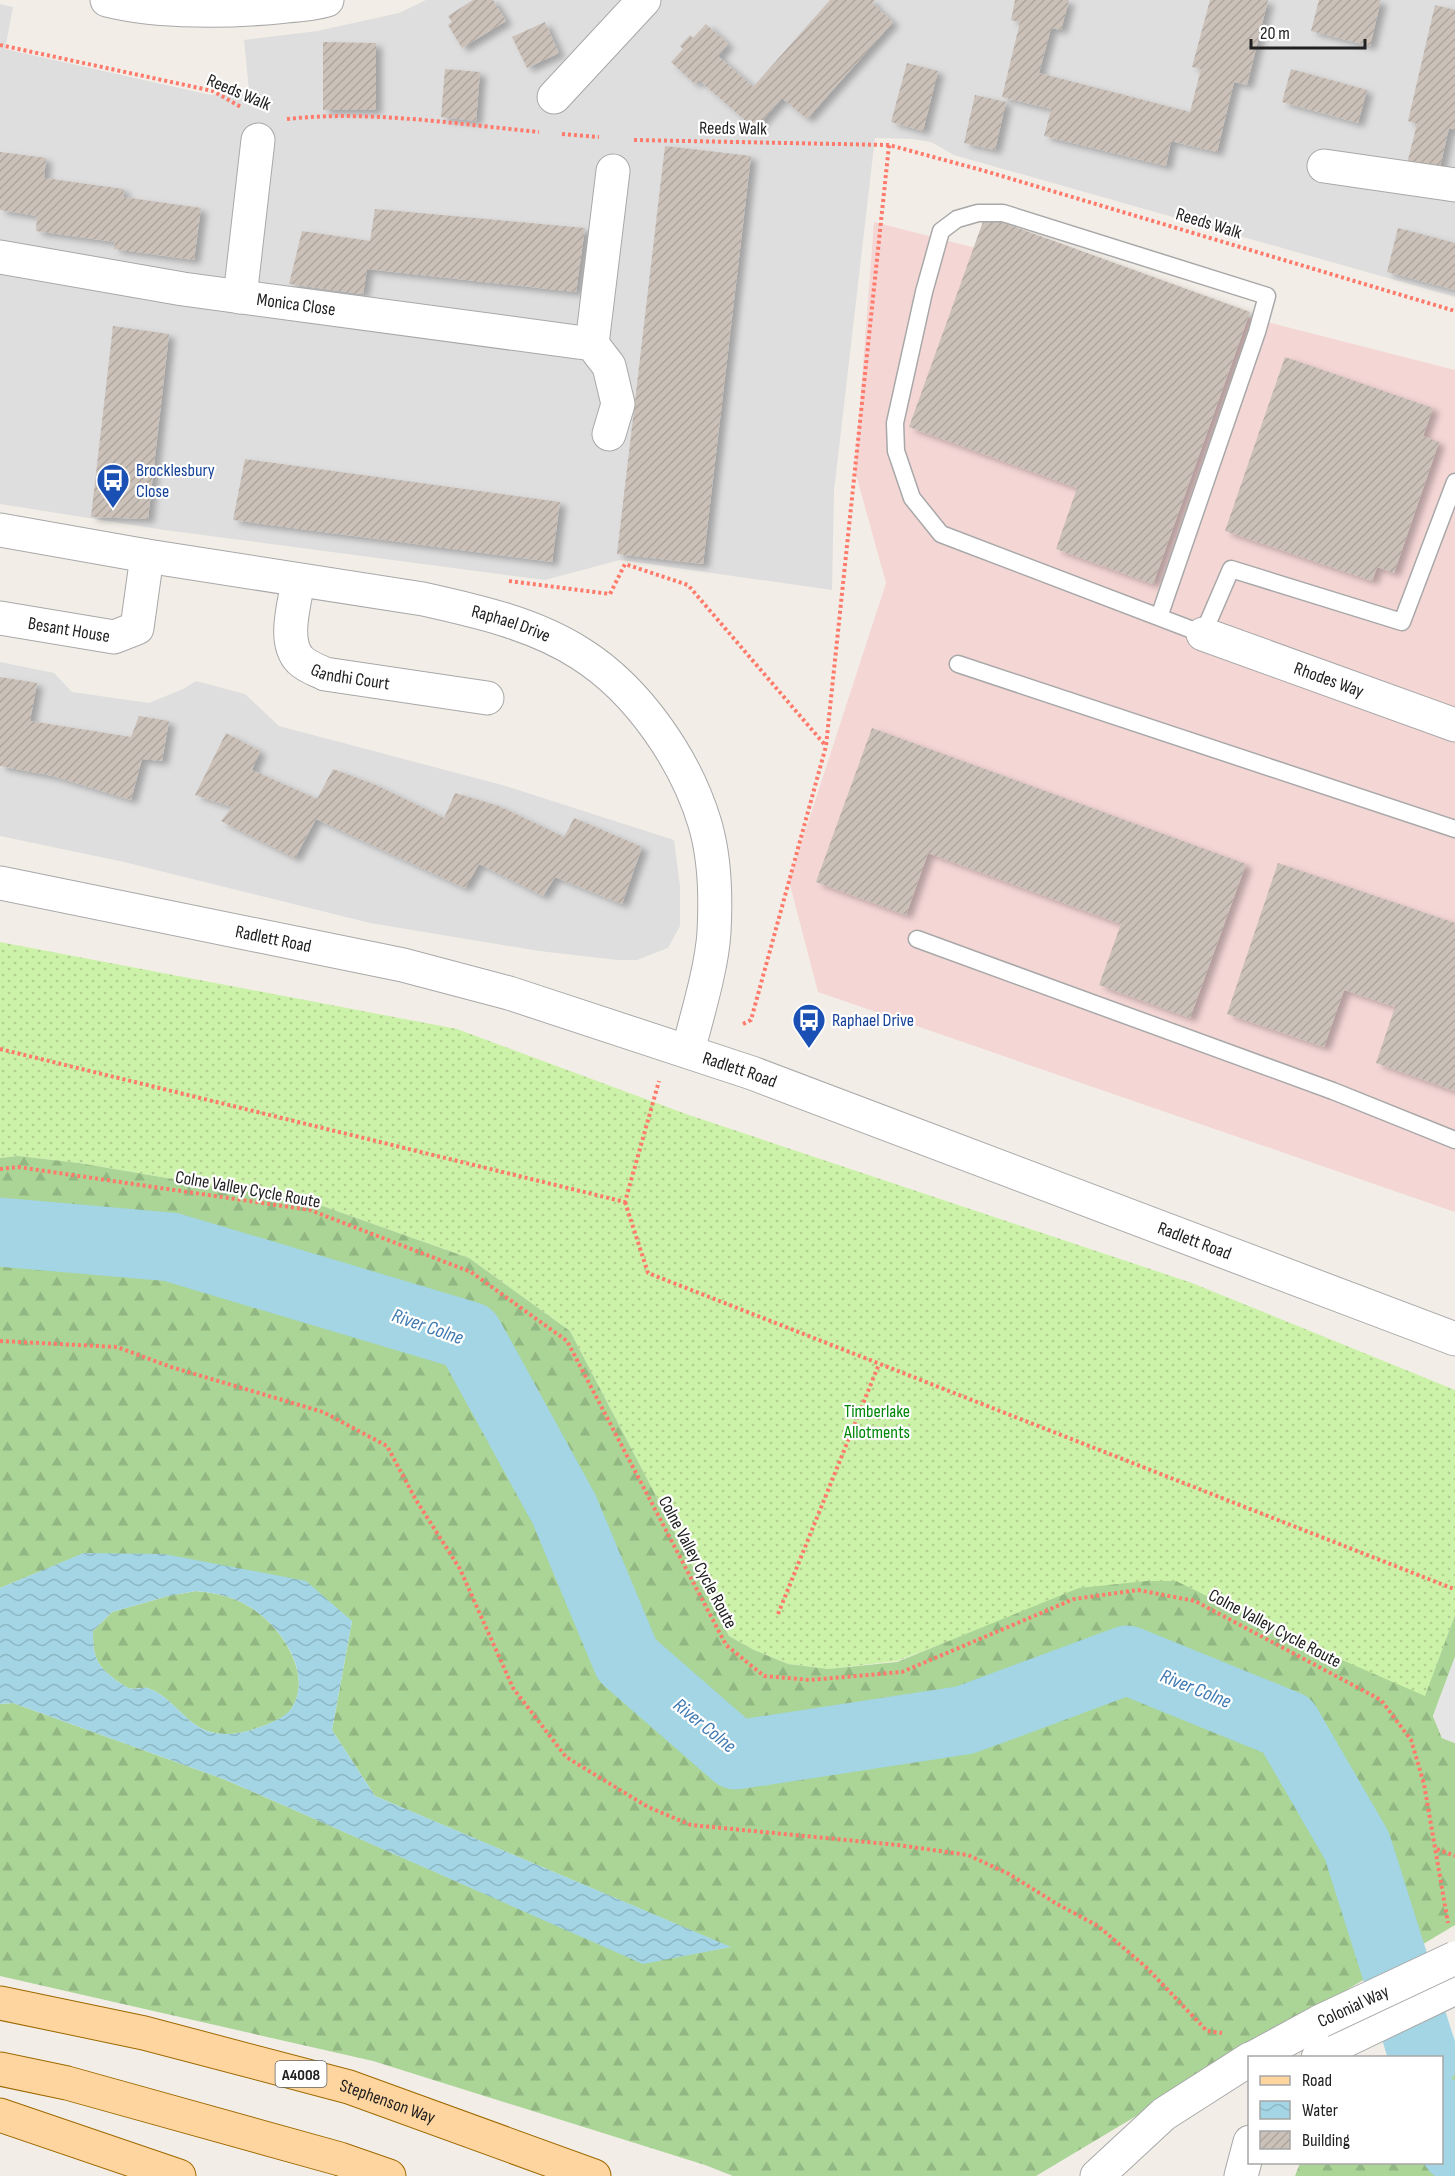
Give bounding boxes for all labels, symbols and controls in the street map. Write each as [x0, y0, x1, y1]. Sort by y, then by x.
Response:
scale bar [1251, 12, 1365, 50]
text: 20 m [1260, 23, 1290, 44]
street label: Reeds Walk [203, 70, 274, 115]
street label: Reeds Walk [699, 117, 767, 140]
street label: Reeds Walk [1173, 204, 1244, 243]
street label: Monica Close [255, 289, 337, 320]
place label: Brocklesbury Close [136, 460, 215, 502]
bus stop icon: Brocklesbury Close [95, 462, 131, 509]
street label: Raphael Drive [469, 601, 554, 647]
street label: Besant House [26, 613, 111, 647]
street label: Rhodes Way [1291, 658, 1367, 702]
street label: Gandhi Court [308, 659, 391, 695]
street label: Radlett Road [233, 921, 313, 957]
bus stop icon: Raphael Drive [791, 1002, 827, 1049]
place label: Raphael Drive [832, 1010, 914, 1031]
street label: Radlett Road [700, 1047, 780, 1092]
street label: Colne Valley Cycle Route [174, 1166, 322, 1213]
street label: Radlett Road [1155, 1218, 1234, 1264]
water label: River Colne [389, 1304, 467, 1350]
park label: Timberlake Allotments [843, 1401, 910, 1443]
street label: Colne Valley Cycle Route [654, 1492, 741, 1632]
street label: Colne Valley Cycle Route [1205, 1585, 1345, 1672]
water label: River Colne [1157, 1664, 1235, 1714]
water label: River Colne [668, 1693, 741, 1758]
street label: Colonial Way [1314, 1981, 1392, 2032]
legend [1248, 2056, 1443, 2164]
road number: A4008 [276, 2061, 326, 2087]
text: Road [1302, 2070, 1332, 2091]
street label: Stephenson Way [337, 2075, 438, 2128]
text: Water [1302, 2100, 1338, 2121]
text: Building [1302, 2130, 1350, 2151]

